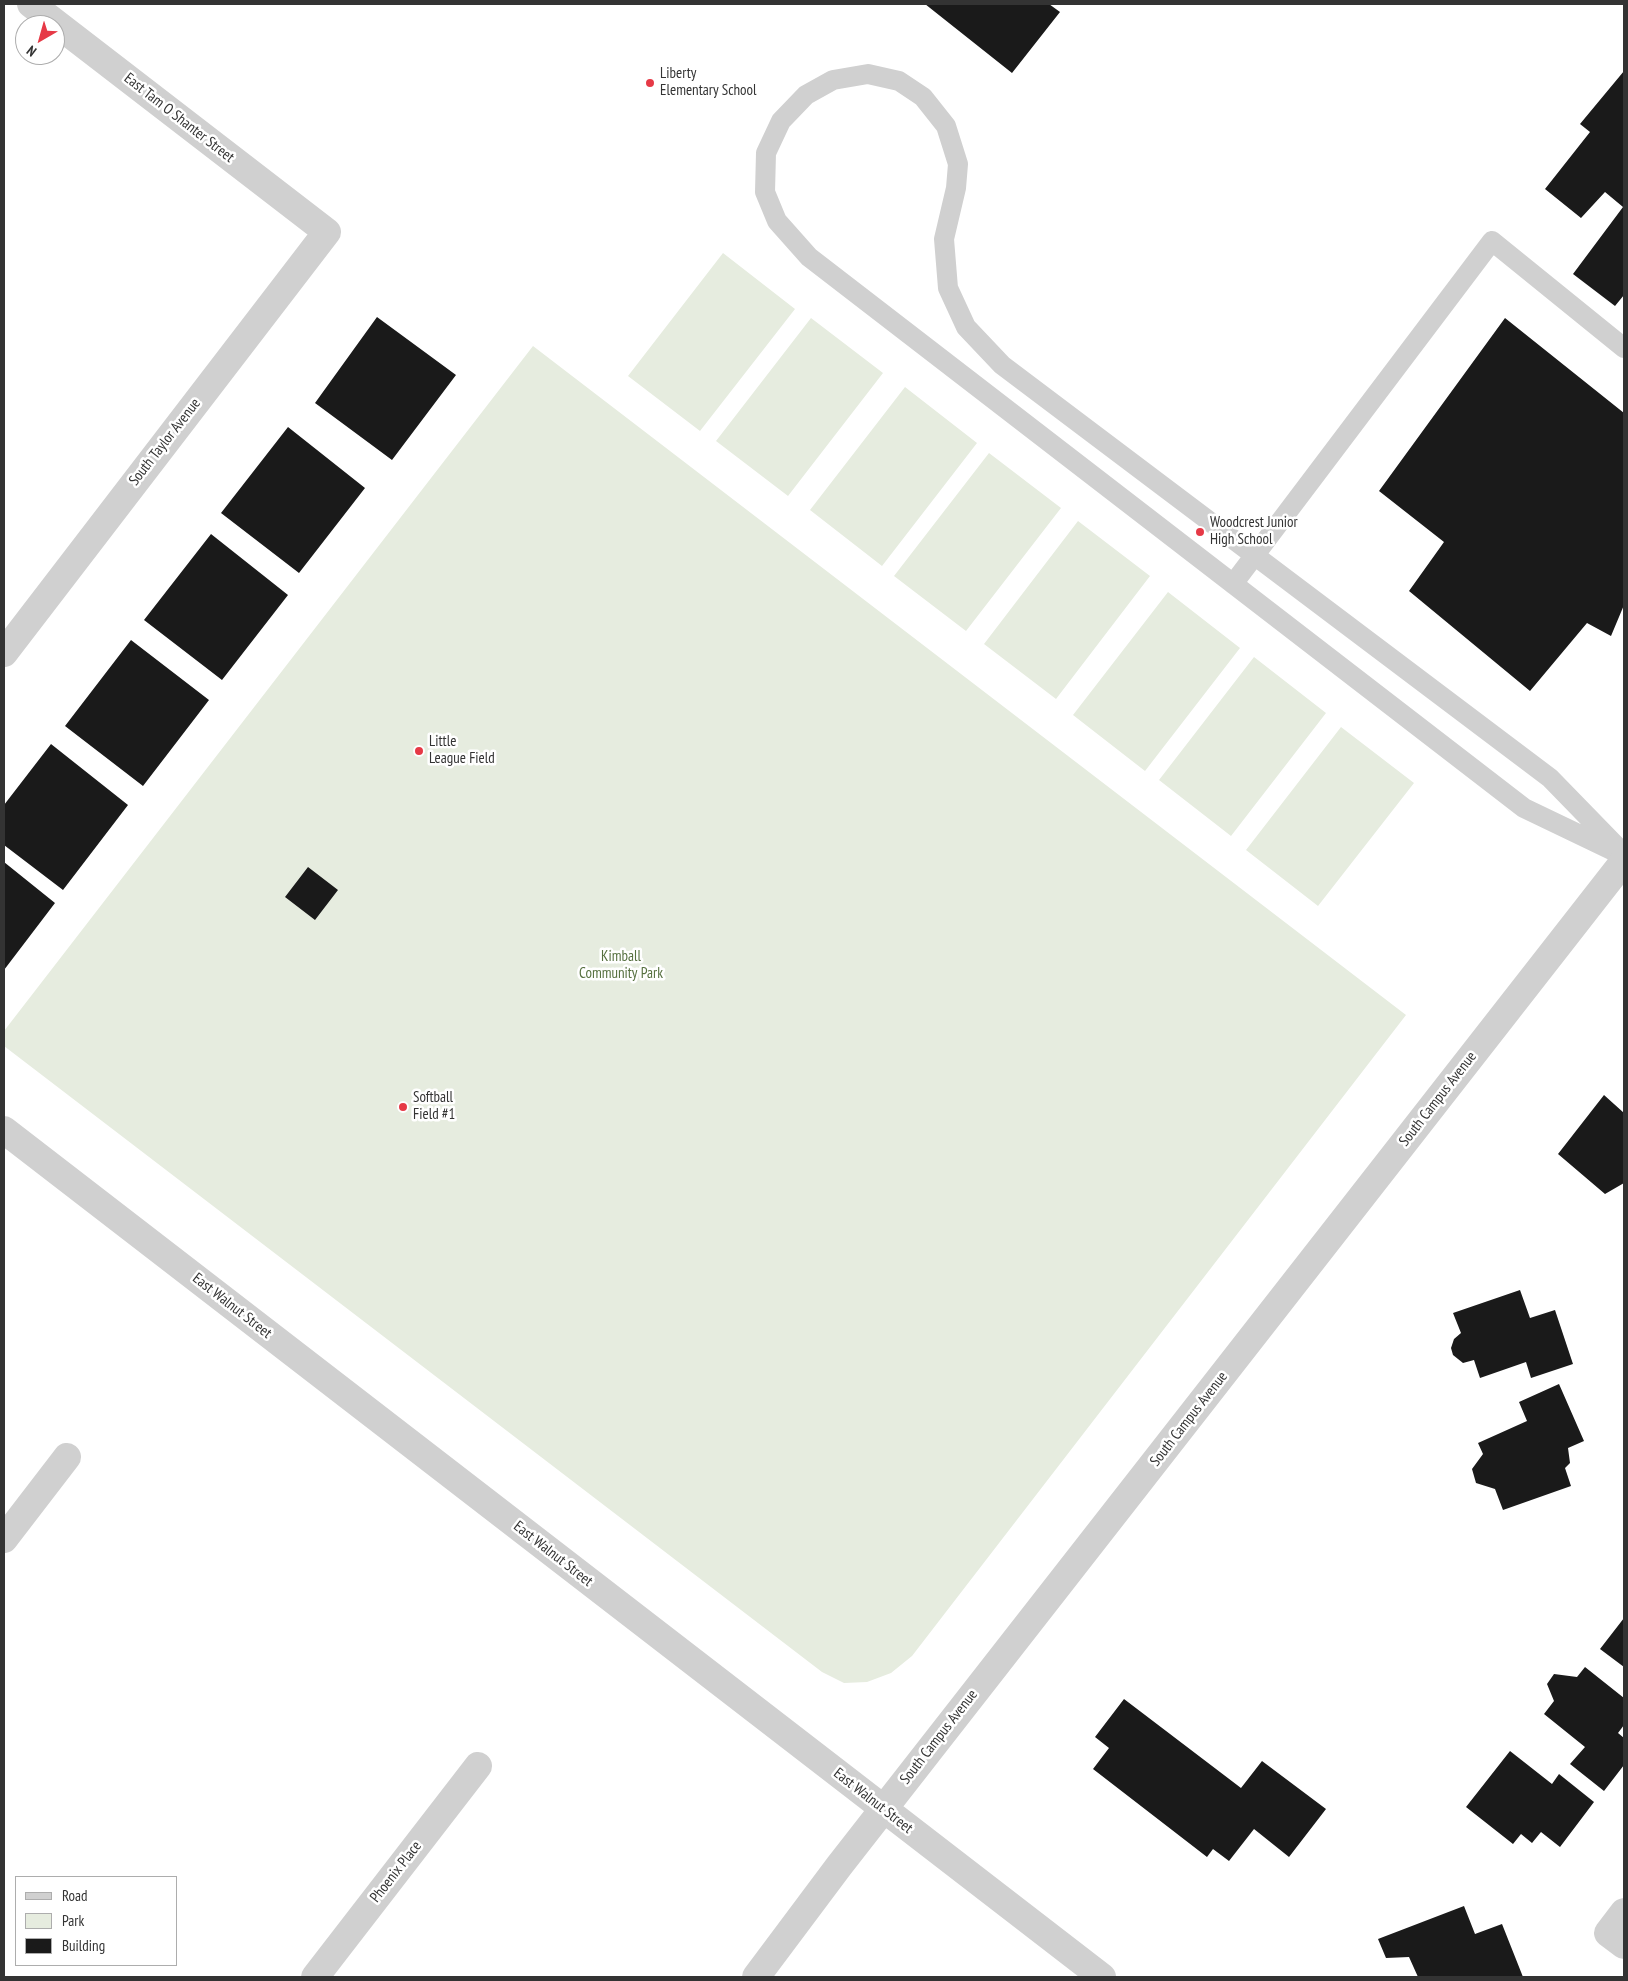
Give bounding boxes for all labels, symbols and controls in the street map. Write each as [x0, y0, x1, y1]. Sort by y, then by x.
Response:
north arrow [15, 15, 65, 65]
text: N [23, 42, 40, 60]
place label: Liberty Elementary School [660, 65, 757, 100]
street label: East Tam O Shanter Street [120, 69, 238, 167]
marker: Liberty Elementary School [644, 77, 656, 89]
street label: South Taylor Avenue [125, 395, 205, 489]
place label: Woodcrest Junior High School [1210, 514, 1298, 549]
marker: Woodcrest Junior High School [1194, 526, 1206, 538]
place label: Little League Field [429, 733, 495, 768]
marker: Little League Field [413, 745, 425, 757]
park label: Kimball Community Park [579, 948, 663, 983]
street label: South Campus Avenue [1396, 1048, 1480, 1150]
place label: Softball Field #1 [413, 1089, 455, 1124]
marker: Softball Field #1 [397, 1101, 409, 1113]
street label: East Walnut Street [189, 1270, 275, 1342]
street label: South Campus Avenue [1147, 1368, 1231, 1470]
street label: East Walnut Street [510, 1518, 596, 1590]
street label: South Campus Avenue [897, 1686, 981, 1788]
street label: East Walnut Street [830, 1765, 916, 1837]
street label: Phoenix Place [367, 1838, 425, 1906]
legend [15, 1876, 178, 1966]
text: Road [62, 1886, 88, 1905]
text: Park [62, 1911, 84, 1930]
text: Building [62, 1936, 105, 1955]

